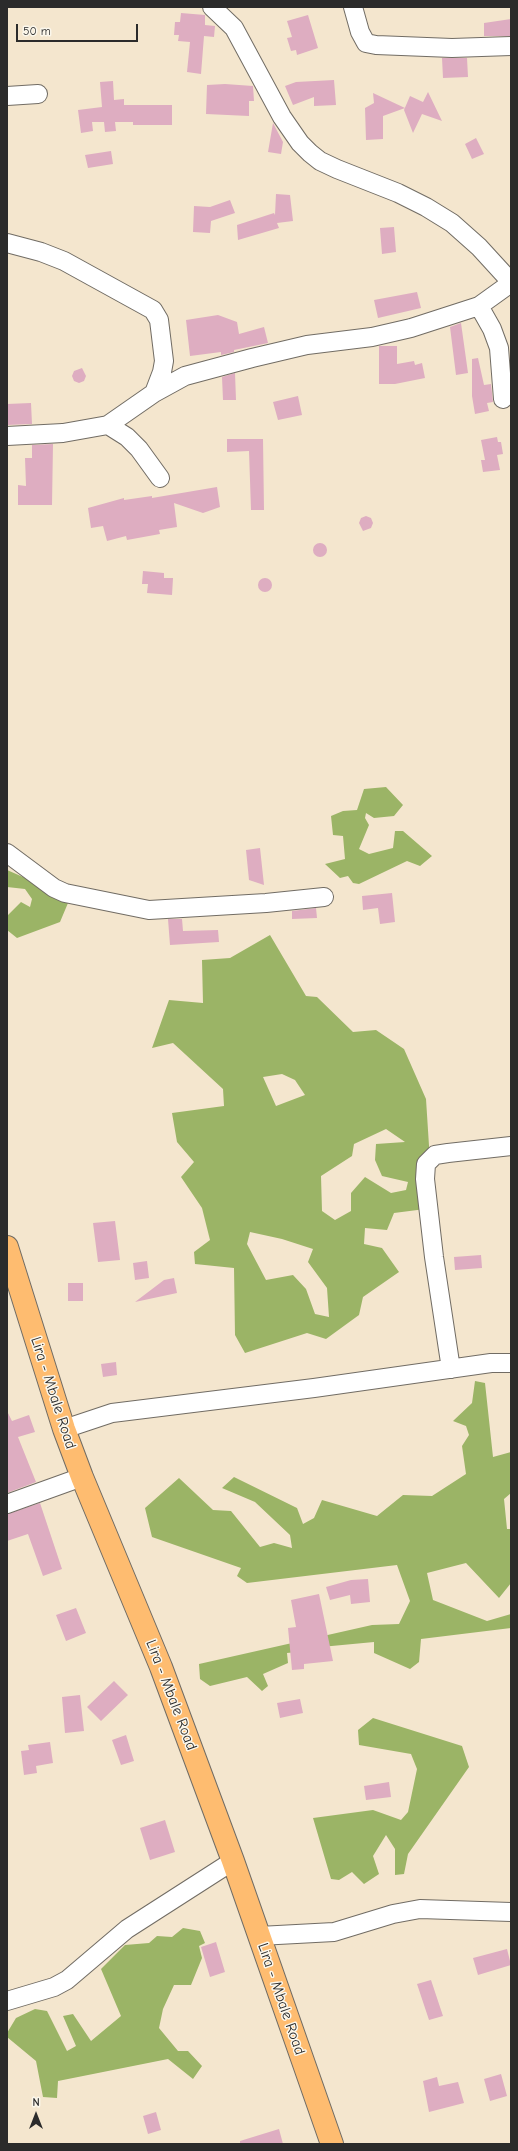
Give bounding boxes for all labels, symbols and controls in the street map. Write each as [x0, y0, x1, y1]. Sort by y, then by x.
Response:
scale bar [18, 16, 140, 42]
text: 50 m [23, 24, 51, 38]
street label: Lira - Mbale Road [26, 1335, 80, 1451]
street label: Lira - Mbale Road [142, 1637, 200, 1753]
street label: Lira - Mbale Road [253, 1941, 309, 2057]
north arrow [16, 2095, 56, 2135]
text: N [32, 2096, 40, 2109]

